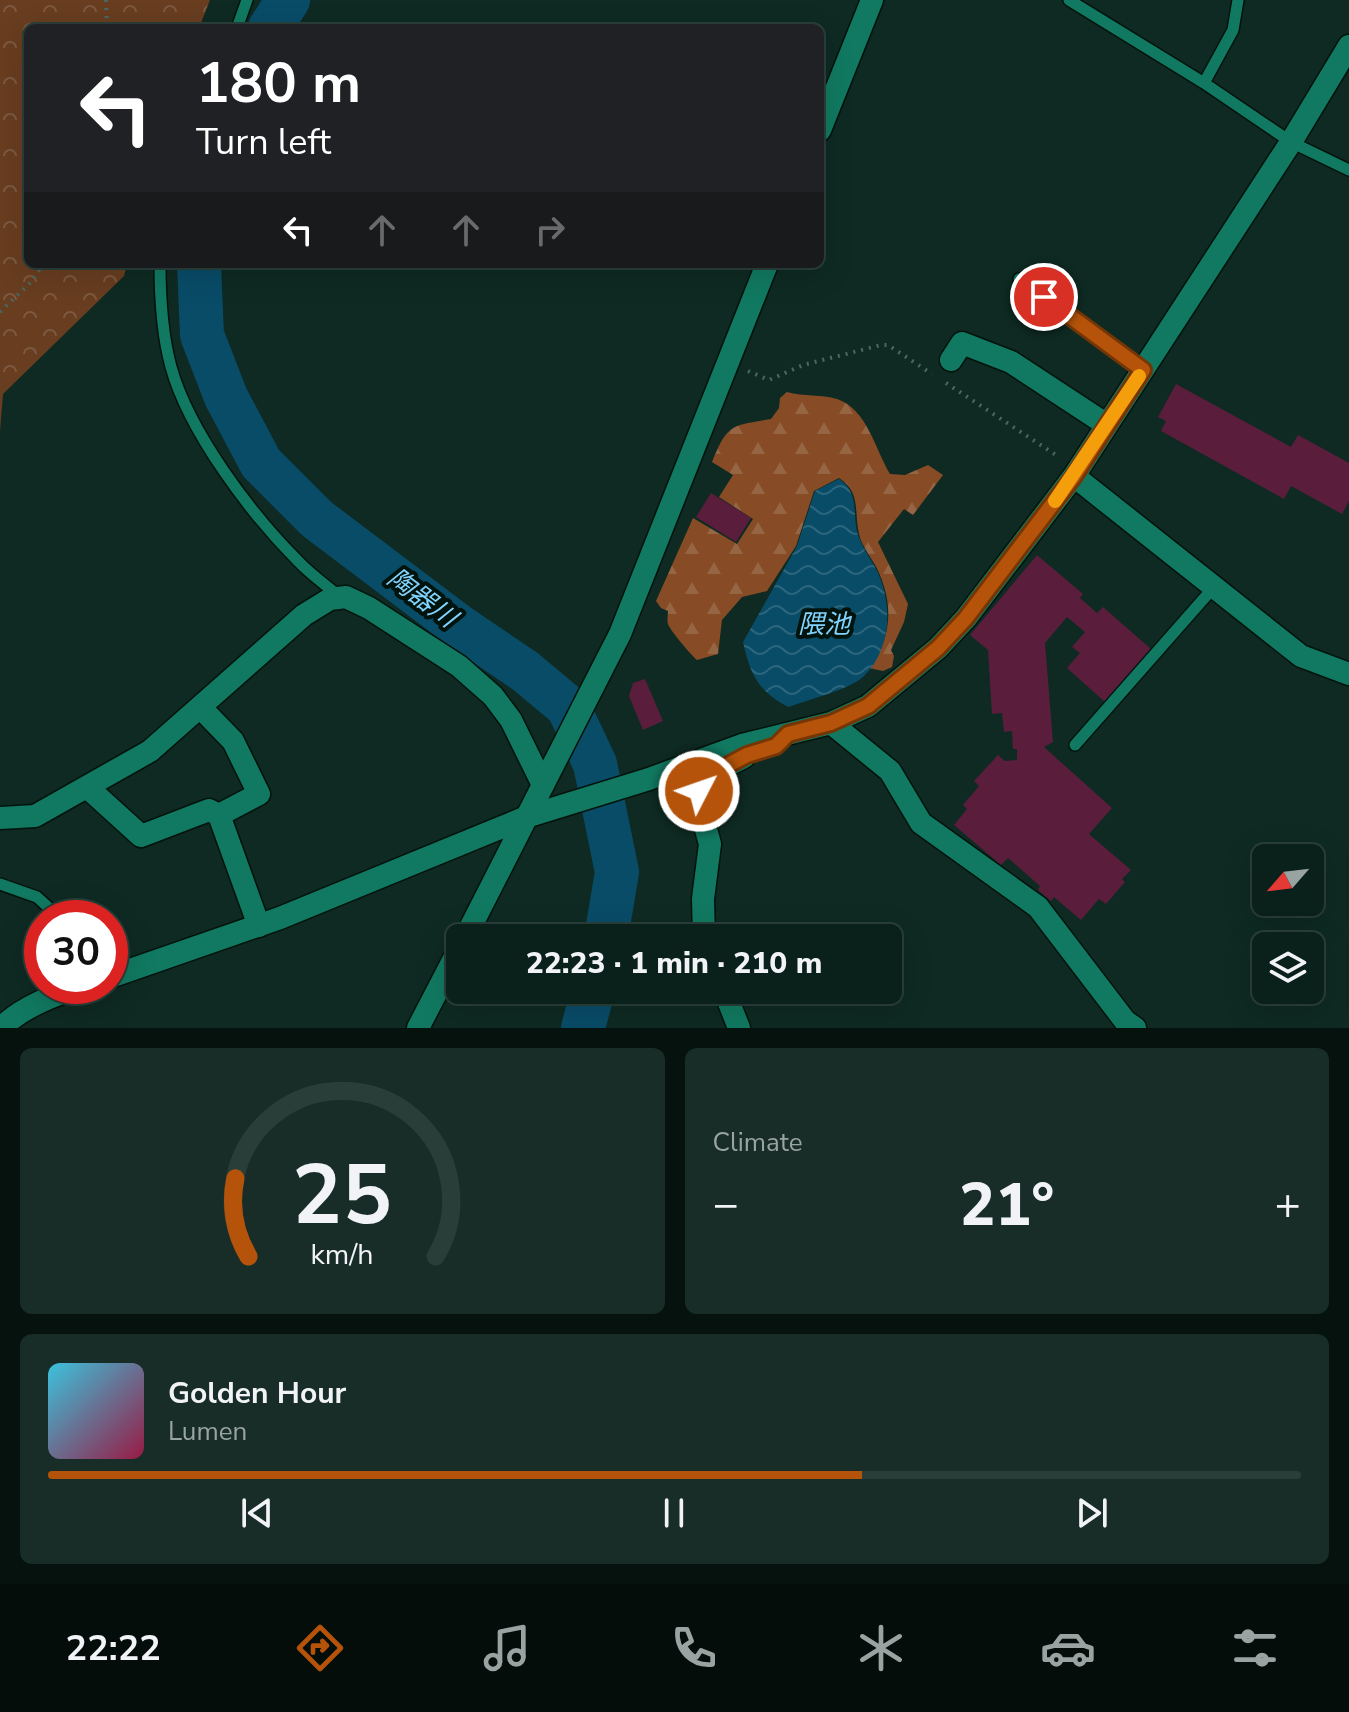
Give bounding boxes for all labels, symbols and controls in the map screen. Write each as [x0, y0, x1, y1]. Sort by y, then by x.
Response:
text: 180 m [196, 45, 361, 122]
icon: left [64, 56, 168, 160]
text: Turn left [196, 118, 331, 167]
icon: left [276, 208, 320, 252]
icon: ahead [360, 208, 404, 252]
icon: ahead [444, 208, 488, 252]
icon: right [528, 208, 572, 252]
pin [1010, 263, 1078, 331]
icon: arrive [1022, 275, 1066, 319]
water label: 陶器川 [380, 561, 466, 637]
water label: 隈池 [798, 607, 853, 642]
position arrow [657, 749, 741, 833]
north arrow [1252, 844, 1324, 916]
map controls [1252, 844, 1324, 1004]
speed limit sign: 30 [24, 900, 128, 1004]
button: layers [1252, 932, 1324, 1004]
text: 22:23 · 1 min · 210 m [526, 943, 822, 984]
text: Climate [713, 1125, 803, 1160]
text: 25 [292, 1139, 392, 1252]
text: 21° [959, 1164, 1054, 1246]
text: − [713, 1175, 739, 1235]
text: + [1275, 1175, 1301, 1235]
text: km/h [311, 1235, 374, 1274]
text: Golden Hour [168, 1373, 346, 1414]
text: Lumen [168, 1414, 247, 1449]
icon: previous [235, 1491, 279, 1535]
icon: pause [652, 1491, 696, 1535]
icon: next [1070, 1491, 1114, 1535]
icon: directions [292, 1620, 348, 1676]
icon: music [479, 1620, 535, 1676]
icon: phone [666, 1620, 722, 1676]
icon: climate [853, 1620, 909, 1676]
icon: car [1040, 1620, 1096, 1676]
icon: filters [1227, 1620, 1283, 1676]
text: 22:22 [66, 1624, 161, 1673]

